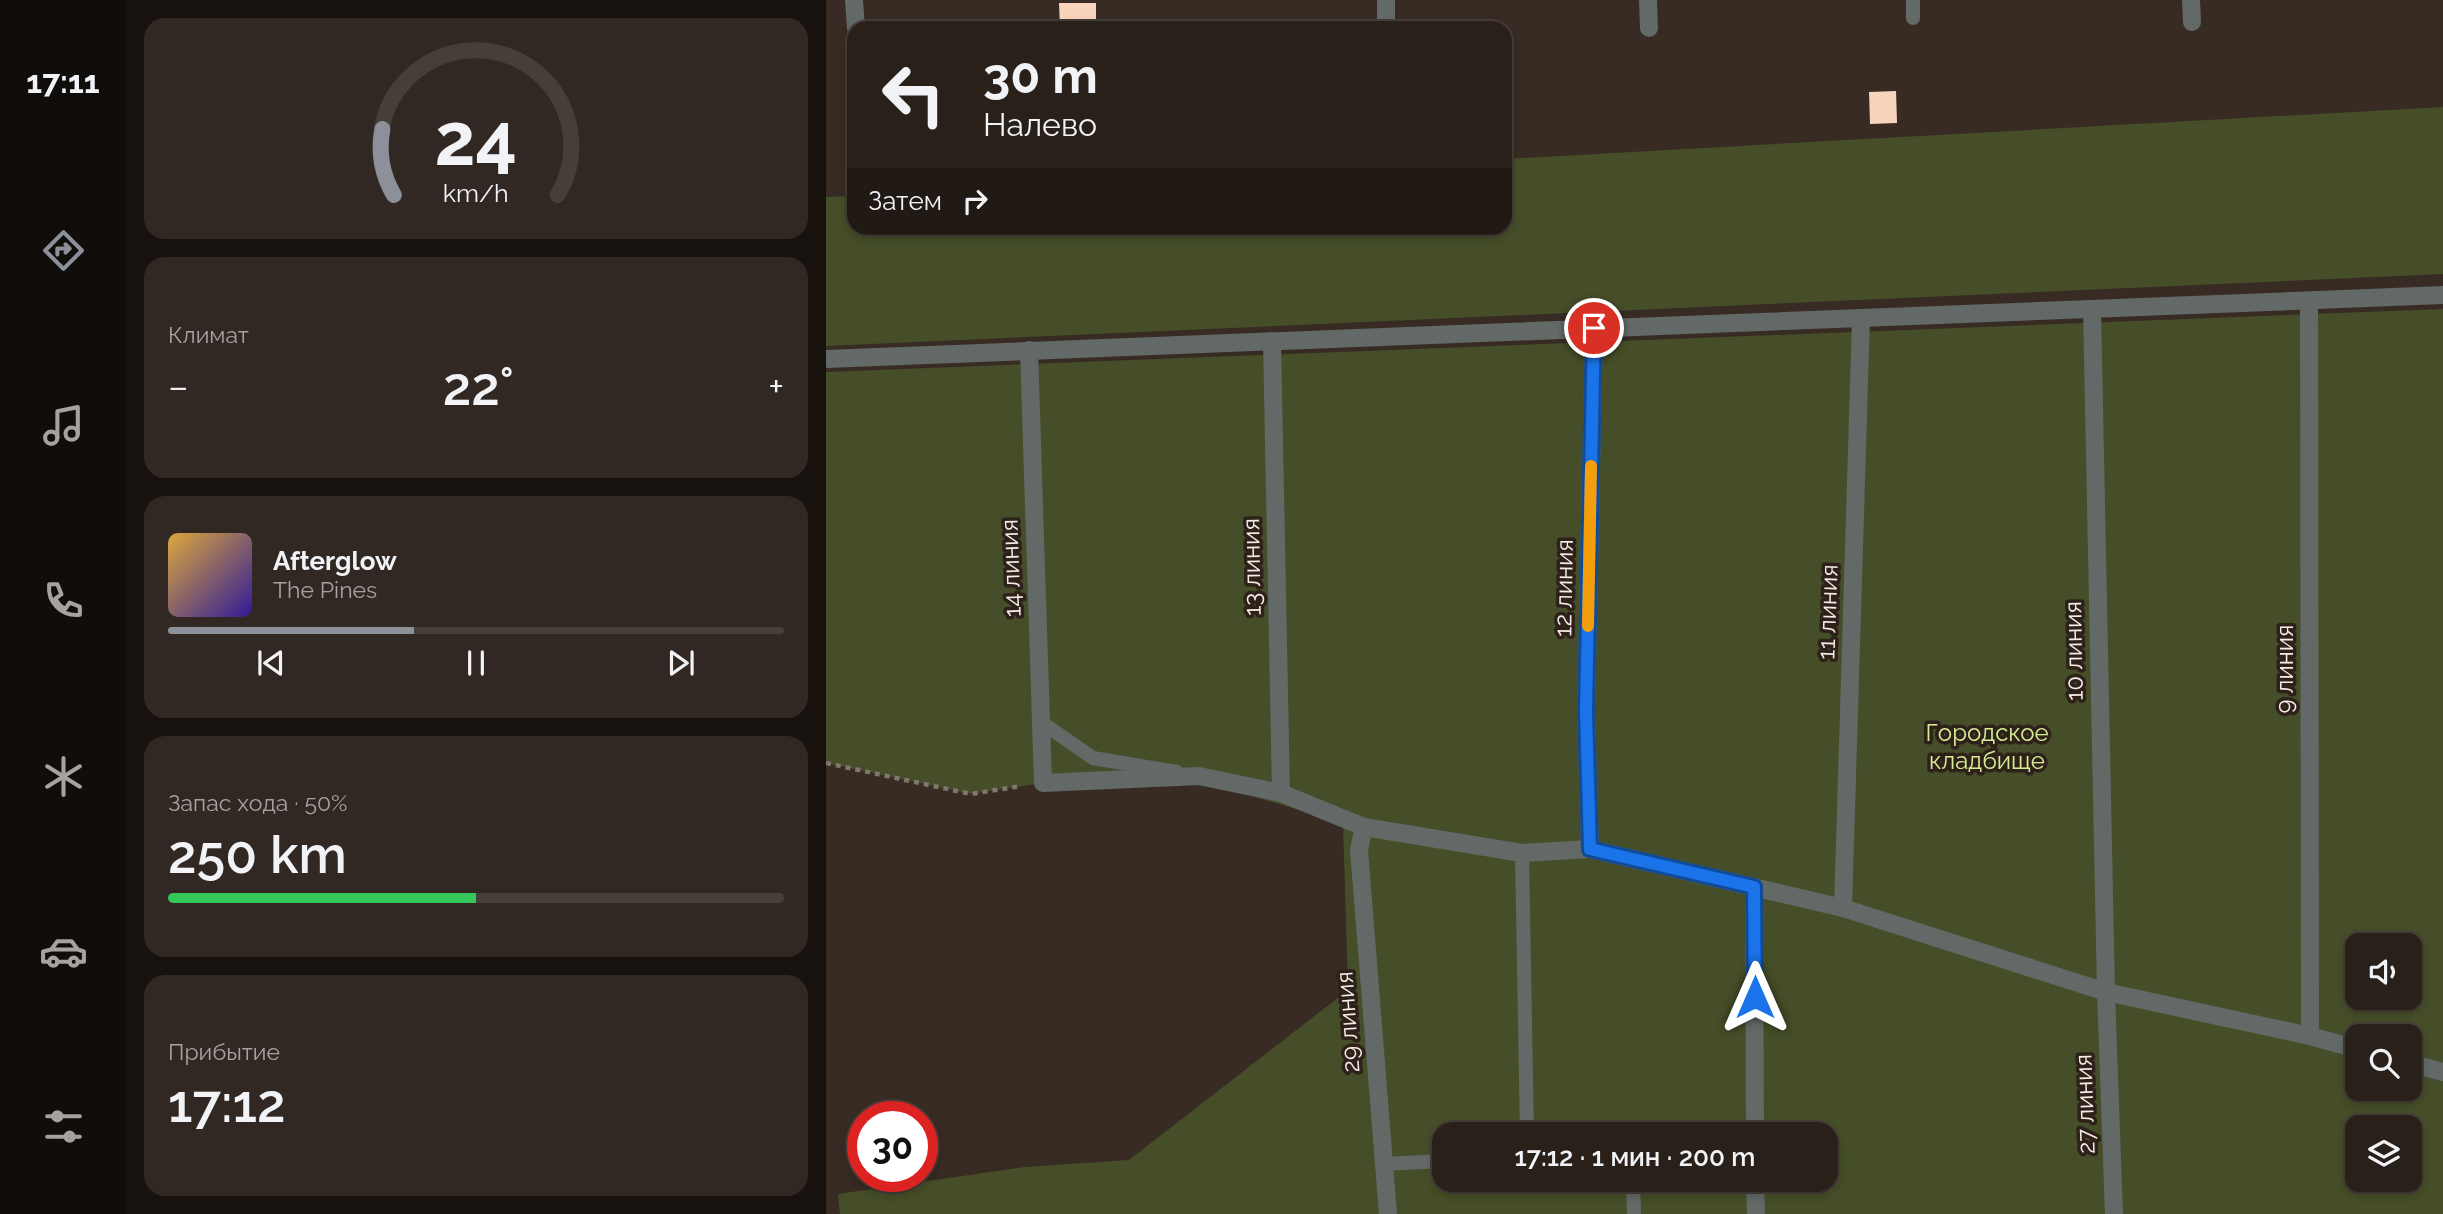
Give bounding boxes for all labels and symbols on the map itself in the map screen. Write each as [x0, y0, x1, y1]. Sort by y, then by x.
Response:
pin [1564, 298, 1624, 358]
street label: 14 линия [994, 518, 1027, 618]
street label: 13 линия [1236, 518, 1267, 616]
street label: 12 линия [1548, 539, 1579, 637]
street label: 11 линия [1811, 564, 1844, 660]
street label: 10 линия [2058, 601, 2089, 701]
street label: 9 линия [2270, 625, 2299, 713]
park label: Городское кладбище [1925, 718, 2049, 775]
position arrow [1718, 960, 1792, 1034]
street label: 29 линия [1330, 971, 1365, 1074]
street label: 27 линия [2068, 1054, 2101, 1155]
speed limit sign: 30 [847, 1101, 938, 1192]

